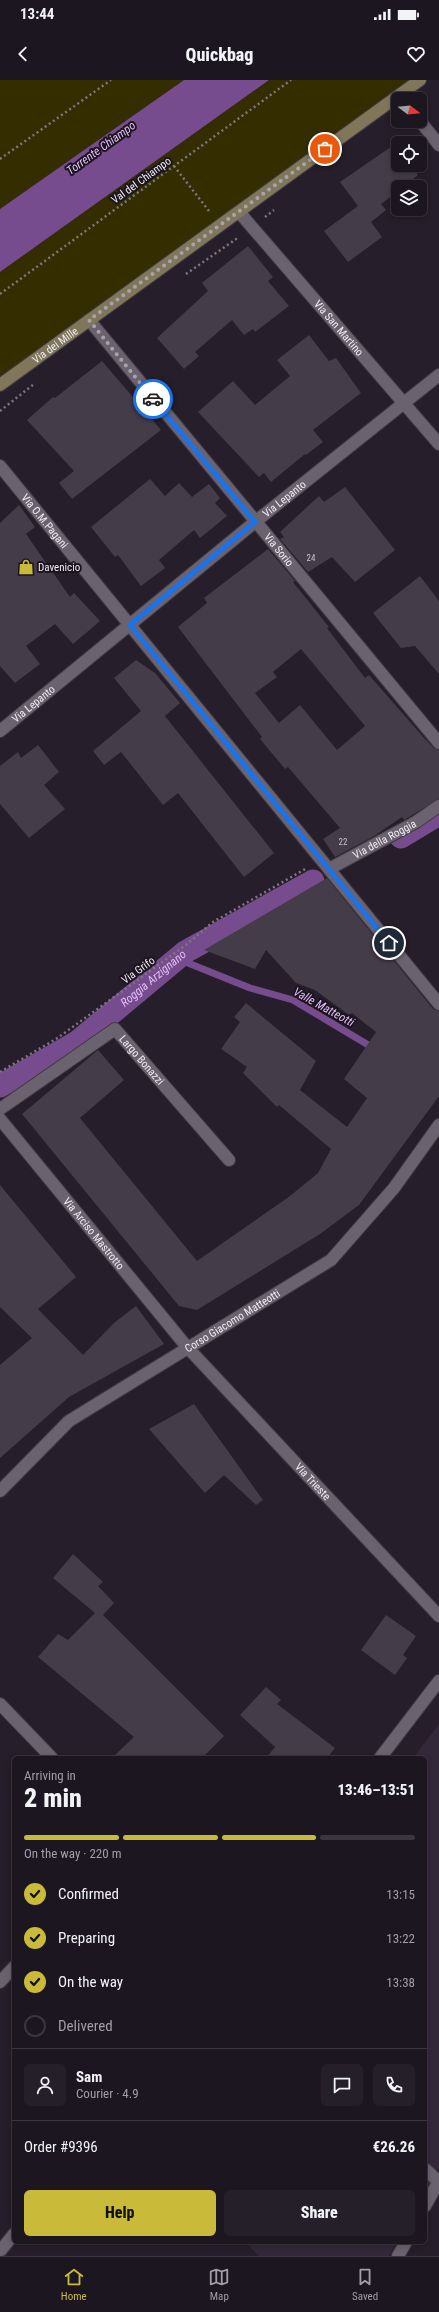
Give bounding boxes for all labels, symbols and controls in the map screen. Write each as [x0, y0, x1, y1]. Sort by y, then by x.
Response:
text: 13:44 [20, 5, 54, 23]
icon: back [12, 43, 34, 65]
icon: heart [405, 43, 427, 65]
text: Quickbag [186, 44, 253, 65]
north arrow [391, 92, 427, 128]
map controls [391, 92, 427, 216]
water label: Torrente Chiampo [64, 118, 138, 178]
pin [308, 132, 342, 166]
button: locate [391, 136, 427, 172]
icon: bag [314, 138, 336, 160]
street label: Val del Chiampo [109, 154, 174, 206]
button: layers [391, 180, 427, 216]
street label: Via San Martino [311, 298, 366, 359]
street label: Via dei Mille [30, 325, 81, 366]
courier [133, 379, 173, 419]
icon: car [142, 388, 164, 410]
street label: Via Lepanto [260, 478, 309, 520]
street label: Via O.M.Pagani [18, 491, 71, 551]
street label: Via Sorio [261, 531, 296, 570]
house number: 24 [307, 553, 316, 563]
shop icon: Davenicio [17, 558, 35, 576]
place label: Davenicio [38, 561, 81, 574]
street label: Via Lepanto [9, 682, 58, 726]
street label: Via della Roggia [351, 817, 419, 862]
house number: 22 [339, 837, 348, 847]
pin [372, 926, 406, 960]
icon: home [378, 932, 400, 954]
water label: Roggia Arzignano [118, 947, 189, 1010]
street label: Via Grifo [119, 954, 158, 987]
water label: Valle Matteotti [291, 985, 357, 1030]
street label: Largo Bonazzi [116, 1033, 167, 1088]
street label: Via Arciso Mastrotto [60, 1195, 127, 1273]
street label: Corso Giacomo Matteotti [183, 1287, 283, 1355]
street label: Via Trieste [292, 1460, 333, 1503]
text: Arriving in [24, 1768, 76, 1783]
text: 13:46–13:51 [337, 1781, 415, 1799]
text: 2 min [24, 1783, 82, 1813]
text: On the way · 220 m [24, 1846, 121, 1861]
icon: check [24, 1883, 46, 1905]
text: Confirmed [58, 1885, 119, 1903]
text: 13:15 [386, 1887, 415, 1902]
icon: check [24, 1927, 46, 1949]
text: Preparing [58, 1929, 115, 1947]
text: 13:22 [386, 1931, 415, 1946]
icon: check [24, 1971, 46, 1993]
text: On the way [58, 1973, 123, 1991]
text: 13:38 [386, 1975, 415, 1990]
text: Delivered [58, 2017, 113, 2035]
button: person [24, 2064, 66, 2106]
button: chat [321, 2064, 363, 2106]
button: phone [373, 2064, 415, 2106]
text: Sam [76, 2068, 102, 2086]
text: Courier · 4.9 [76, 2086, 139, 2101]
text: Order #9396 [24, 2138, 98, 2156]
text: €26.26 [373, 2138, 415, 2156]
button: Help [24, 2190, 216, 2236]
button: Share [224, 2190, 415, 2236]
tab: Home [61, 2266, 87, 2303]
tab: Map [208, 2266, 230, 2303]
tab: Saved [352, 2266, 378, 2303]

